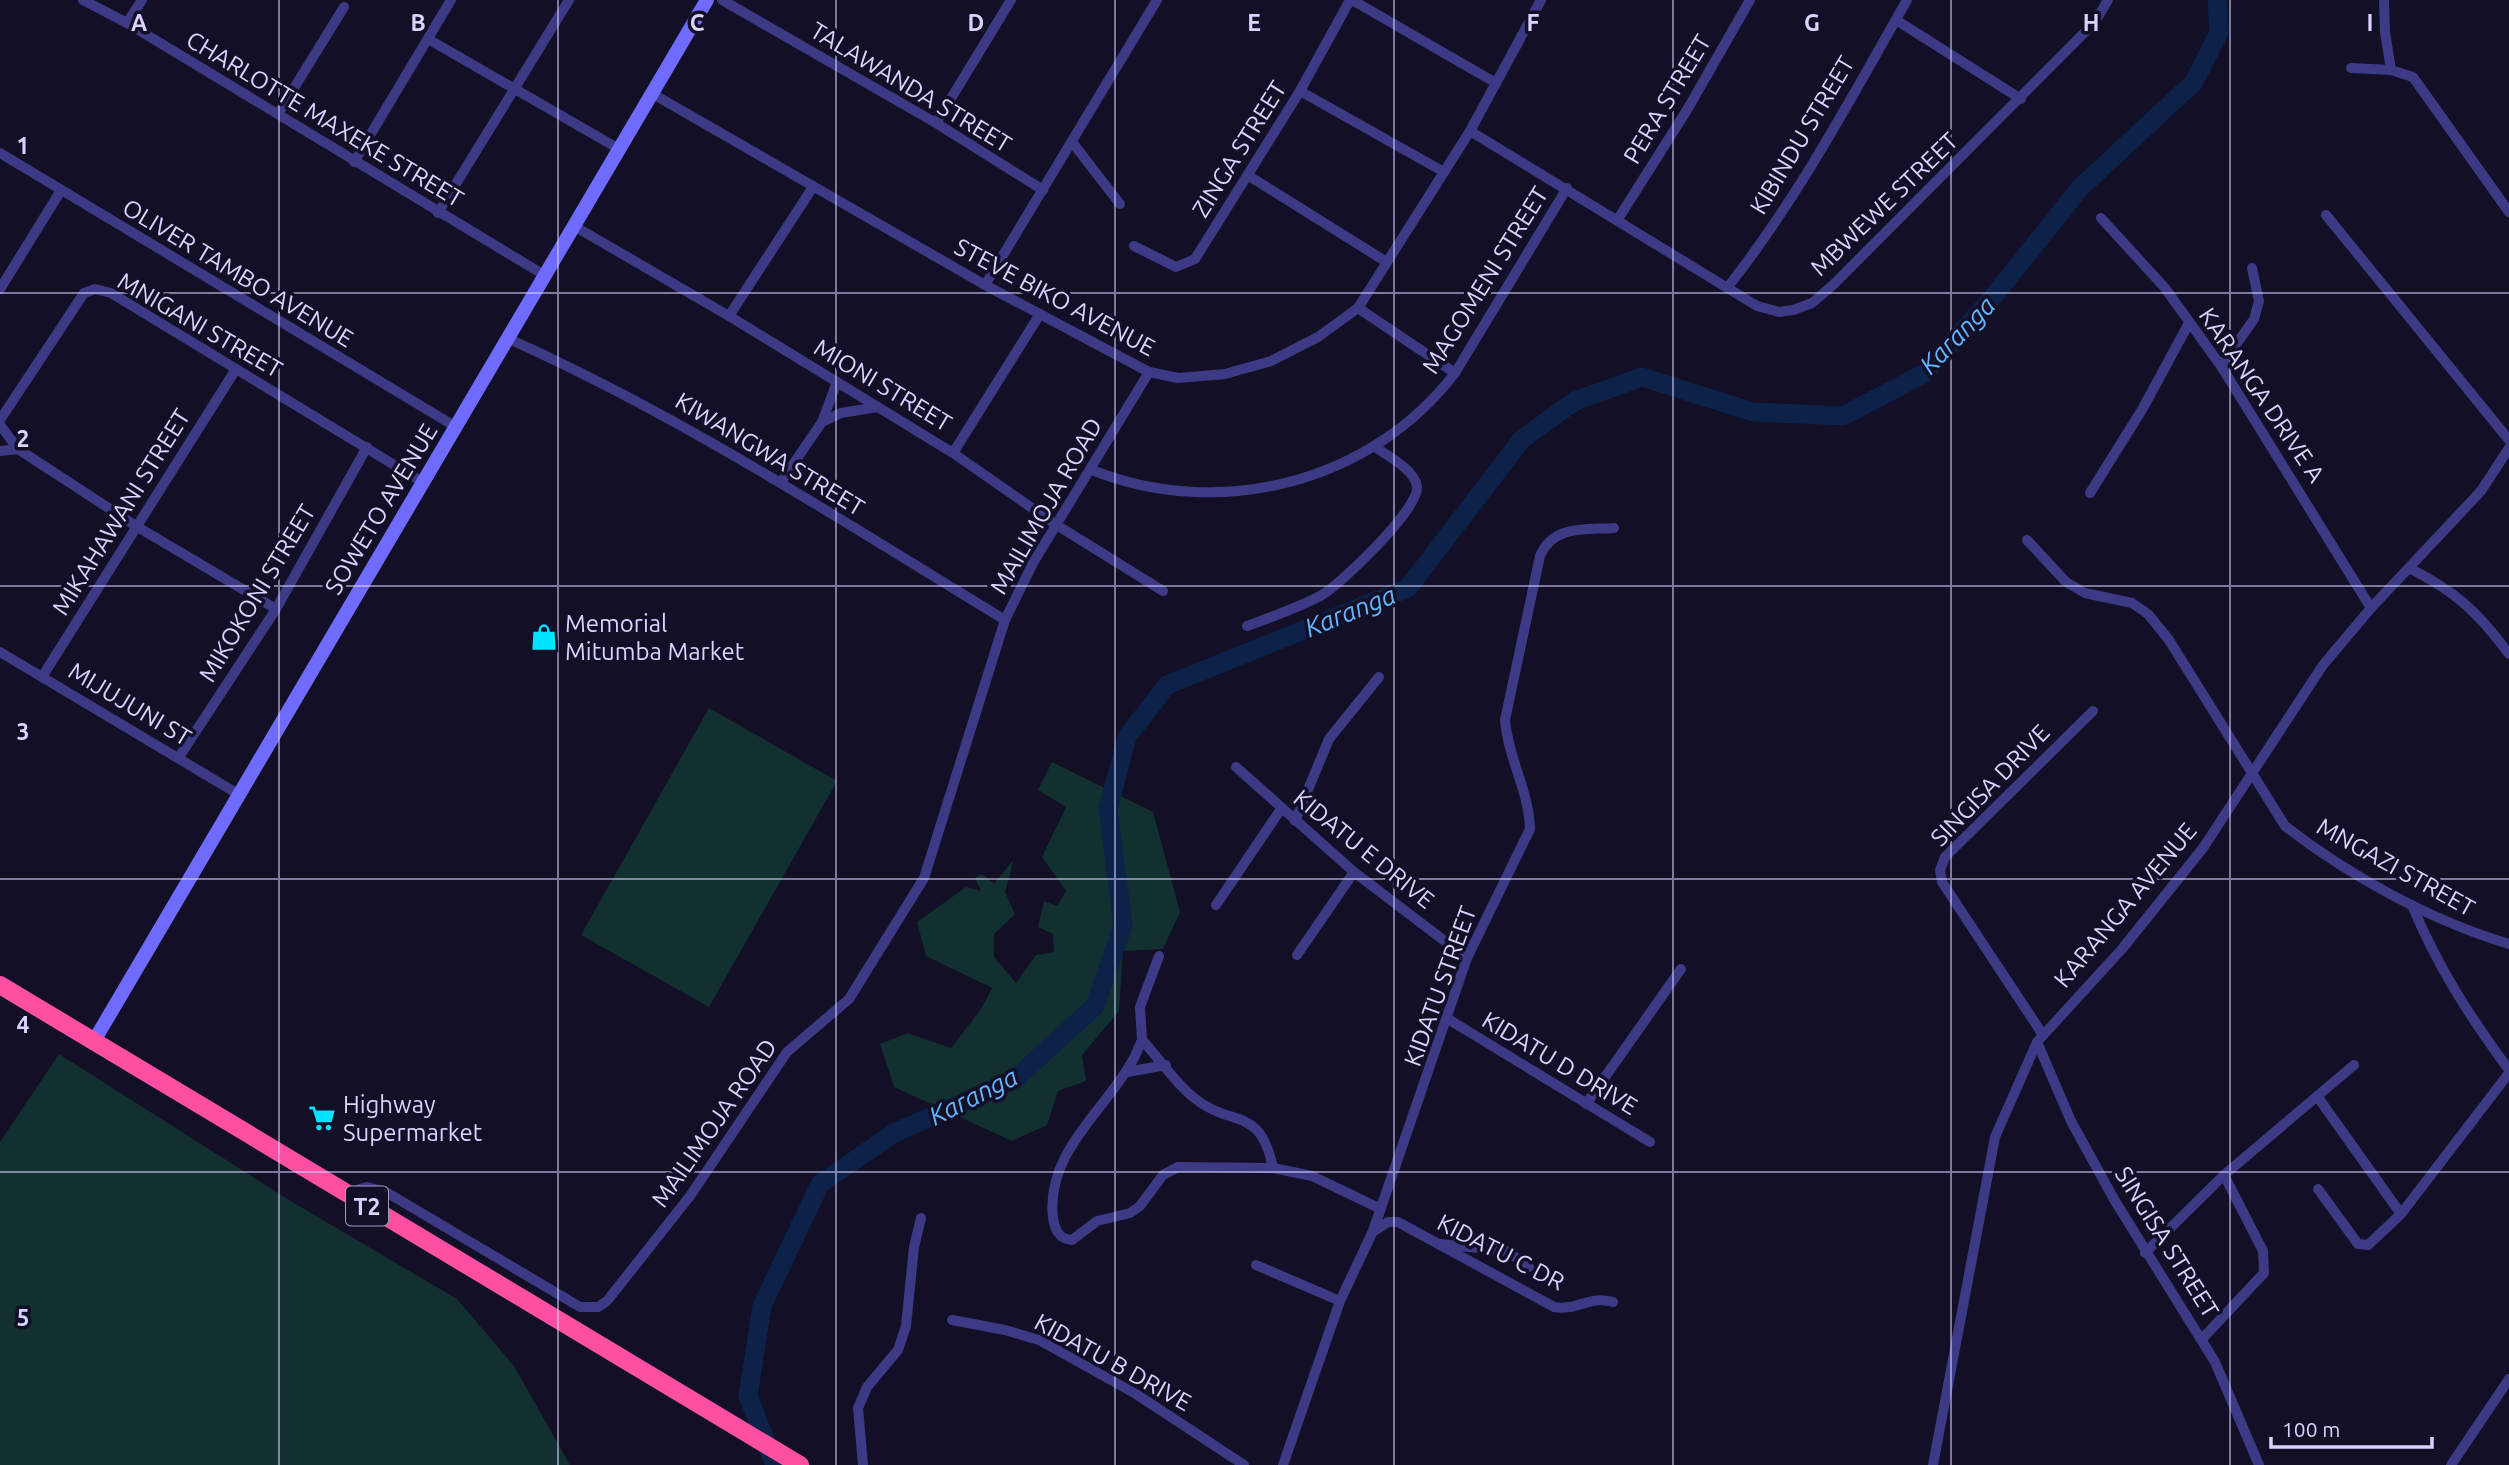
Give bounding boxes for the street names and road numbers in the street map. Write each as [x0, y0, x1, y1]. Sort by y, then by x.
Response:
street label: TALAWANDA STREET [805, 16, 1017, 158]
street label: CHARLOTTE MAXEKE STREET [182, 26, 468, 212]
street label: PERA STREET [1618, 30, 1716, 168]
street label: KIBINDU STREET [1744, 51, 1860, 219]
street label: ZINGA STREET [1186, 76, 1292, 222]
street label: MBWEWE STREET [1805, 127, 1963, 281]
street label: MAGOMENI STREET [1417, 182, 1553, 378]
street label: OLIVER TAMBO AVENUE [118, 193, 358, 353]
street label: STEVE BIKO AVENUE [950, 233, 1160, 361]
street label: MNIGANI STREET [113, 267, 287, 383]
street label: KARANGA DRIVE A [2194, 303, 2331, 488]
street label: MIONI STREET [809, 333, 957, 437]
street label: KIWANGWA STREET [671, 387, 869, 521]
street label: MIKAHAWANI STREET [47, 404, 195, 620]
street label: MAILIMOJA ROAD [985, 413, 1107, 599]
street label: SOWETO AVENUE [319, 419, 443, 599]
street label: MIKOKONI STREET [193, 499, 321, 687]
street label: MIJUJUNI ST [64, 657, 196, 751]
street label: SINGISA DRIVE [1925, 719, 2055, 851]
street label: KIDATU E DRIVE [1288, 784, 1440, 914]
street label: MNGAZI STREET [2312, 812, 2480, 922]
street label: KARANGA AVENUE [2048, 817, 2202, 993]
street label: KIDATU STREET [1399, 902, 1481, 1070]
street label: KIDATU D DRIVE [1478, 1006, 1642, 1120]
street label: MAILIMOJA ROAD [646, 1034, 782, 1212]
street label: SINGISA STREET [2110, 1162, 2224, 1322]
road number: T2 [346, 1186, 388, 1226]
street label: KIDATU C DR [1433, 1208, 1569, 1296]
street label: KIDATU B DRIVE [1030, 1308, 1196, 1416]

